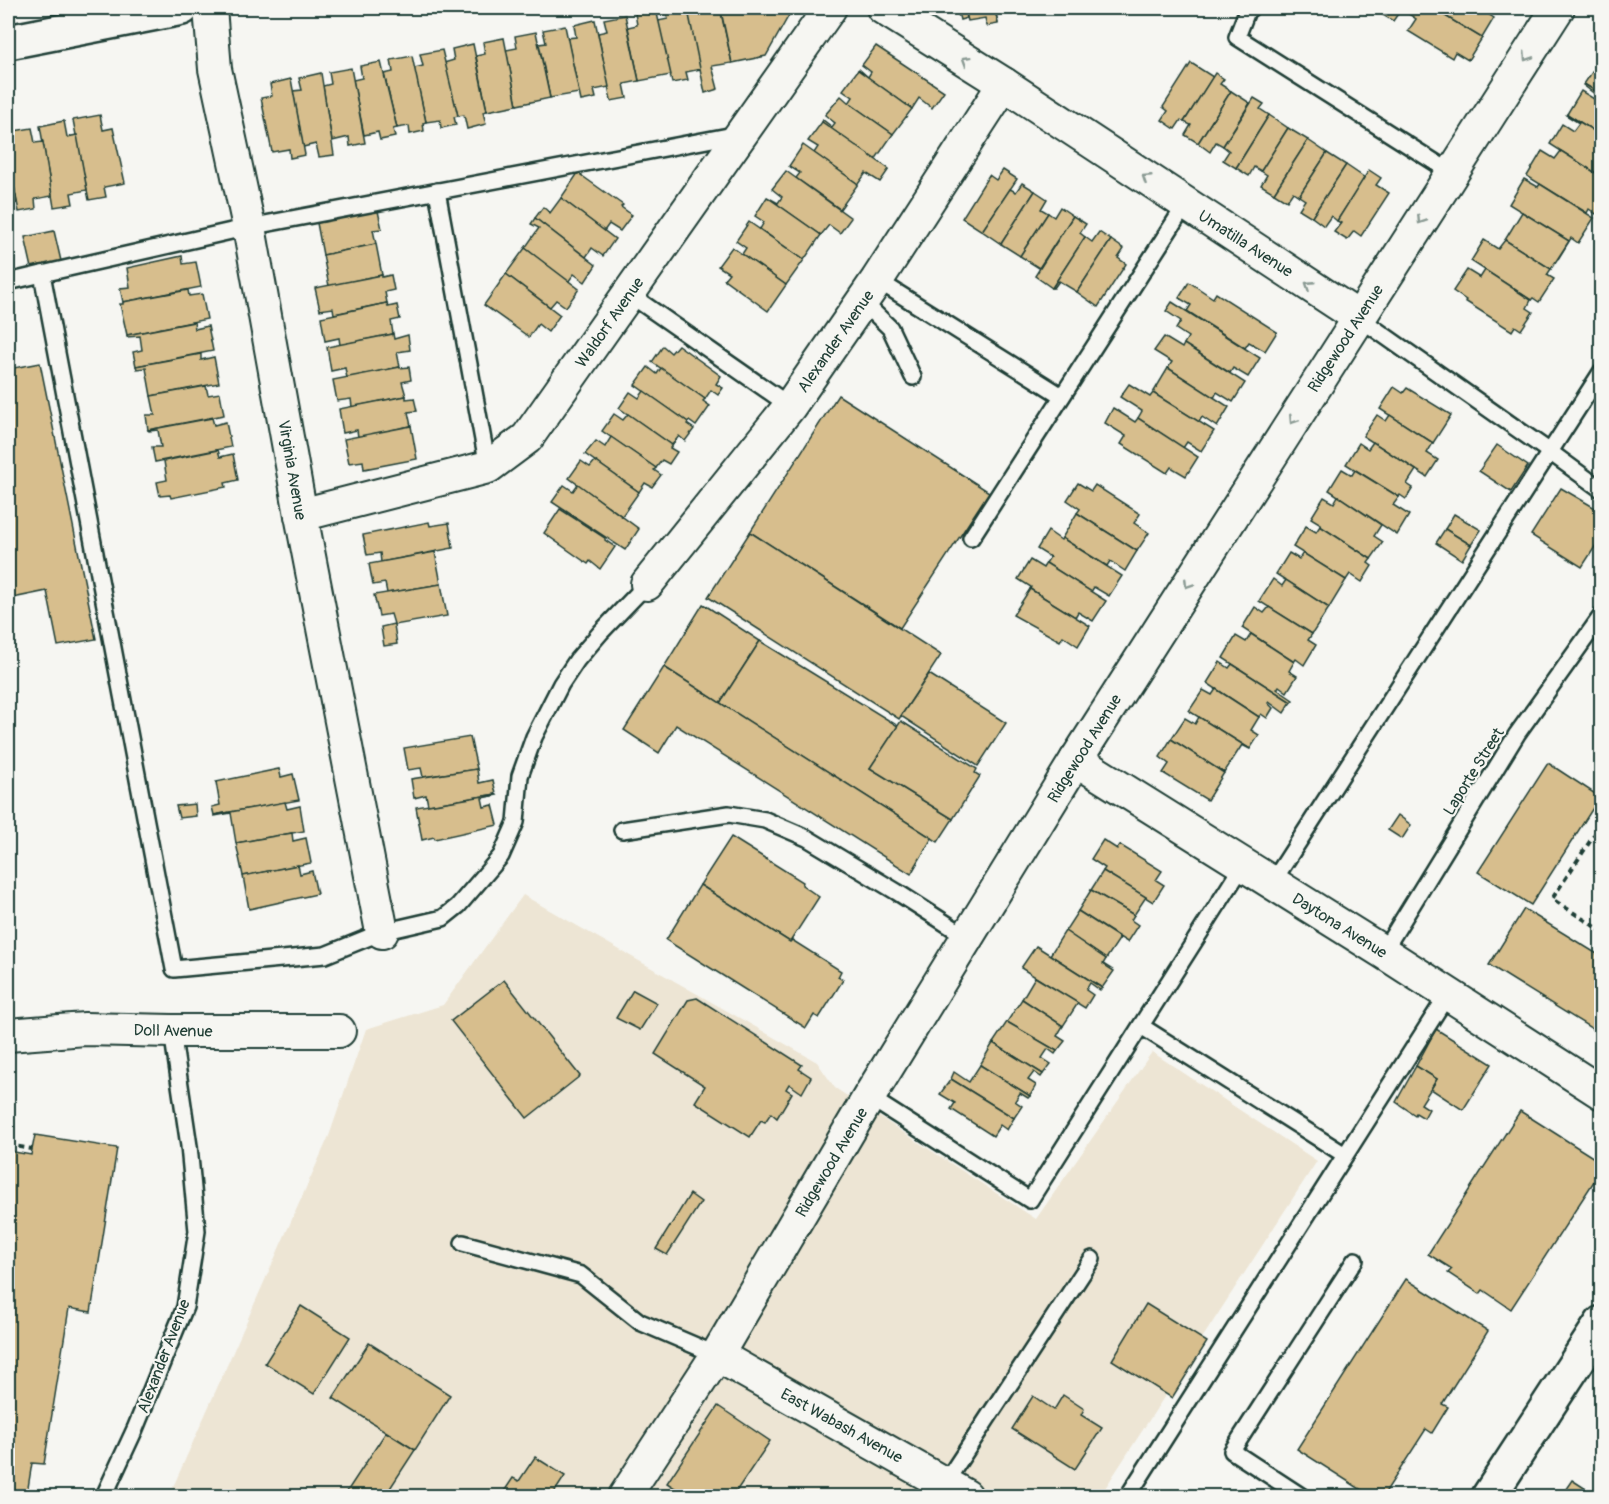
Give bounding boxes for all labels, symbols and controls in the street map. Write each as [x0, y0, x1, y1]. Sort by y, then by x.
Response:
one-way arrow [1523, 50, 1534, 61]
one-way arrow [962, 55, 972, 67]
one-way arrow [1142, 174, 1153, 185]
street label: Umatilla Avenue [1194, 206, 1297, 282]
one-way arrow [1417, 214, 1428, 225]
street label: Waldorf Avenue [571, 273, 648, 372]
street label: Ridgewood Avenue [1304, 281, 1388, 396]
one-way arrow [1305, 281, 1316, 292]
street label: Alexander Avenue [793, 286, 879, 397]
one-way arrow [1288, 414, 1300, 424]
street label: Virginia Avenue [273, 419, 311, 522]
one-way arrow [1183, 578, 1195, 588]
street label: Ridgewood Avenue [1043, 690, 1126, 807]
street label: Laporte Street [1439, 724, 1509, 819]
street label: Daytona Avenue [1288, 889, 1391, 963]
street label: Doll Avenue [133, 1020, 213, 1042]
street label: Ridgewood Avenue [791, 1104, 872, 1221]
street label: Alexander Avenue [133, 1296, 195, 1416]
street label: East Wabash Avenue [777, 1384, 906, 1468]

